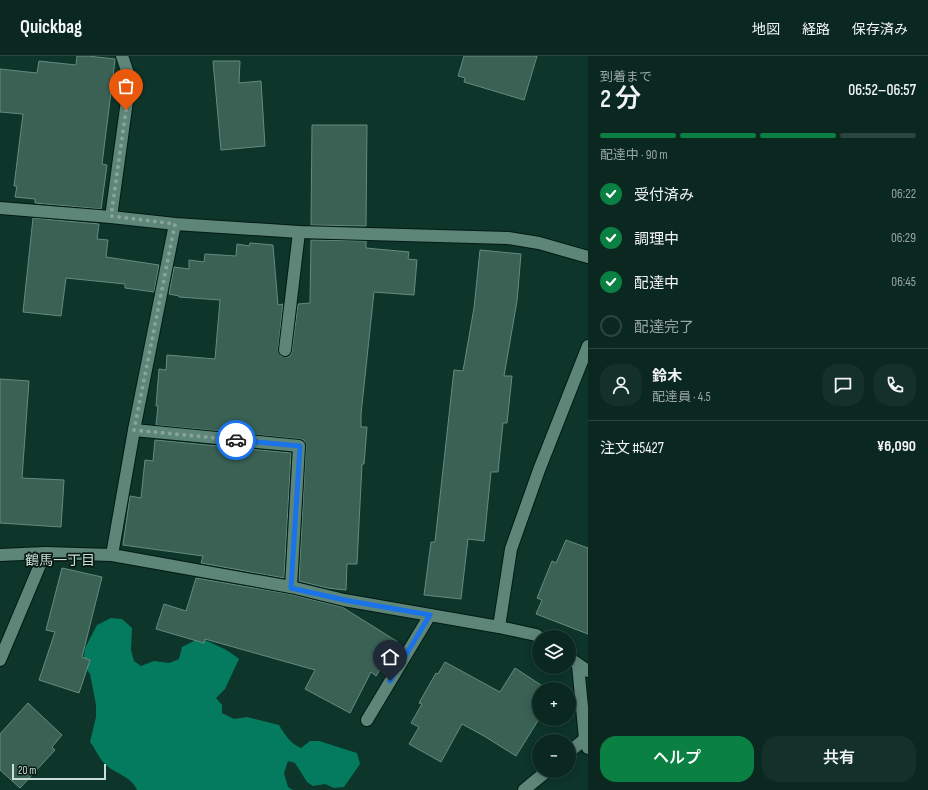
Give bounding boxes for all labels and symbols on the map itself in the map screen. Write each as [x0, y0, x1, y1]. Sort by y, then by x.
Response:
pin [109, 69, 143, 110]
courier [216, 420, 256, 460]
district label: 鶴馬一丁目 [25, 552, 95, 569]
pin [373, 640, 407, 681]
scale bar [12, 762, 106, 781]

